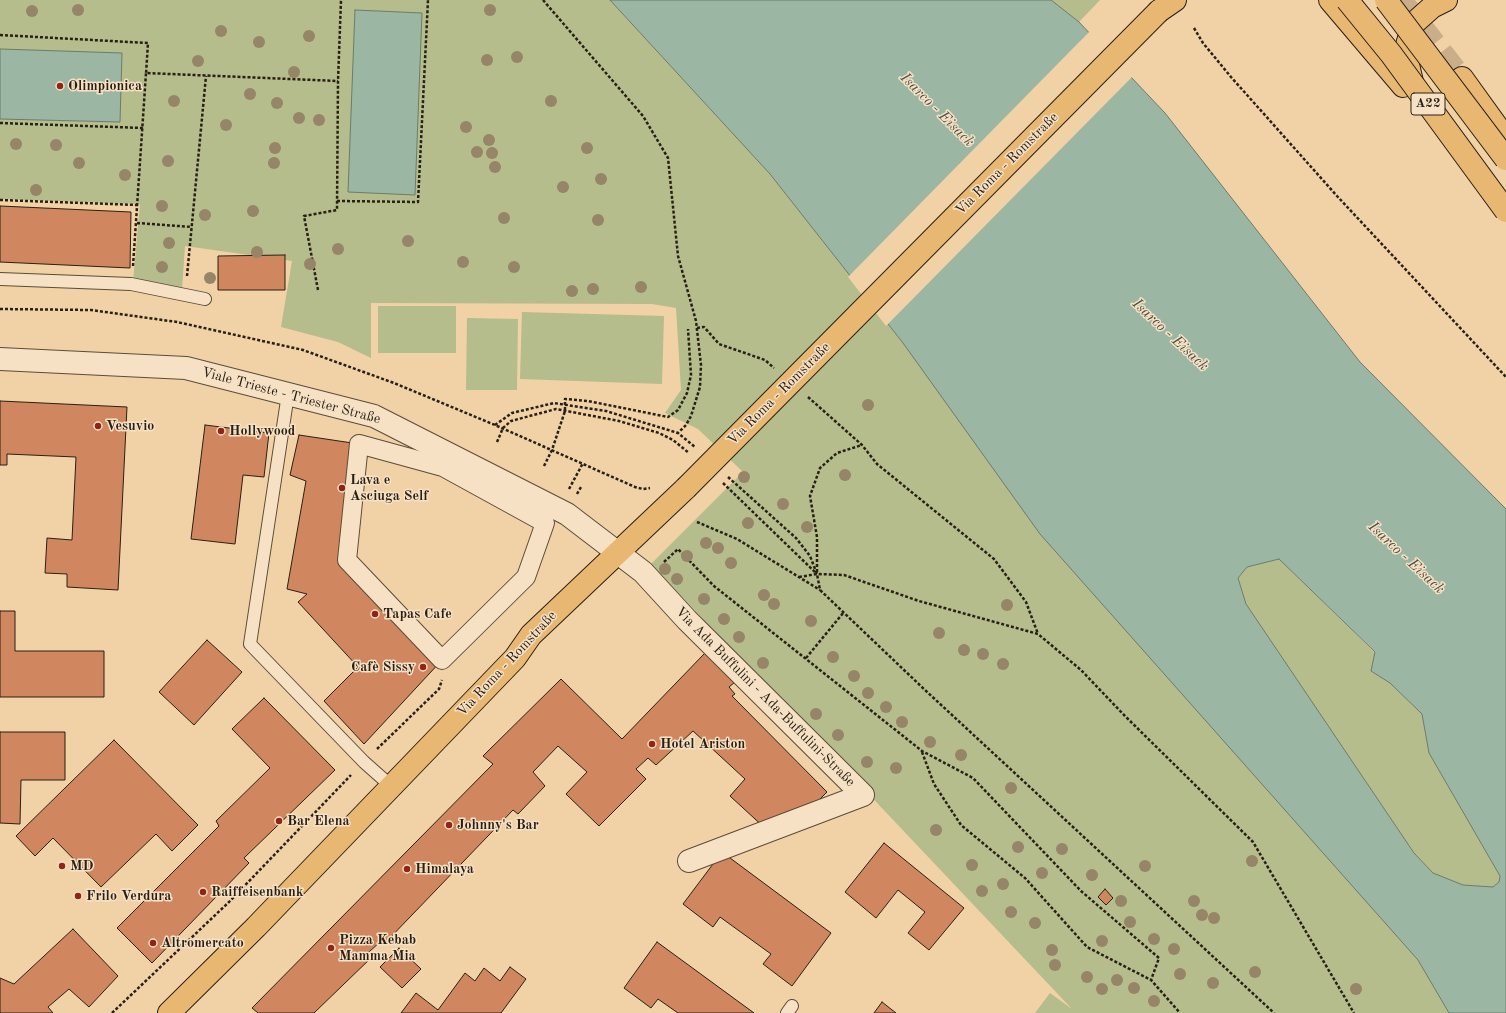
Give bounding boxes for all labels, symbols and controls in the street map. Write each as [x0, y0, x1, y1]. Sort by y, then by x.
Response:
water label: Isarco - Eisack [896, 69, 978, 151]
place label: Olimpionica [68, 78, 142, 94]
marker: Olimpionica [55, 81, 65, 91]
road number: A22 [1411, 93, 1445, 115]
street label: Via Roma - Romstraße [952, 109, 1062, 219]
water label: Isarco - Eisack [1128, 295, 1212, 375]
street label: Via Roma - Romstraße [724, 339, 834, 449]
street label: Viale Trieste - Triester Straße [200, 364, 382, 428]
place label: Vesuvio [106, 418, 154, 434]
marker: Vesuvio [93, 421, 103, 431]
place label: Hollywood [229, 423, 295, 439]
marker: Hollywood [216, 426, 226, 436]
place label: Lava e Asciuga Self [350, 472, 428, 504]
marker: Lava e Asciuga Self [337, 483, 347, 493]
water label: Isarco - Eisack [1364, 518, 1448, 598]
street label: Via Ada Buffulini - Ada-Buffulini-Straße [672, 604, 858, 790]
place label: Tapas Cafe [383, 606, 452, 622]
street label: Via Roma - Romstraße [454, 608, 560, 720]
marker: Tapas Cafe [370, 609, 380, 619]
place label: Cafè Sissy [351, 659, 415, 675]
marker: Cafè Sissy [418, 662, 428, 672]
place label: Hotel Ariston [660, 736, 745, 752]
marker: Hotel Ariston [647, 739, 657, 749]
place label: Bar Elena [287, 813, 350, 829]
marker: Bar Elena [274, 816, 284, 826]
place label: Johnny's Bar [457, 817, 539, 833]
marker: Johnny's Bar [444, 820, 454, 830]
place label: MD [70, 858, 93, 874]
marker: MD [57, 861, 67, 871]
place label: Himalaya [415, 861, 474, 877]
marker: Himalaya [402, 864, 412, 874]
place label: Raiffeisenbank [211, 884, 304, 900]
marker: Raiffeisenbank [198, 887, 208, 897]
place label: Frilo Verdura [86, 888, 171, 904]
marker: Frilo Verdura [73, 891, 83, 901]
place label: Pizza Kebab Mamma Mia [339, 932, 416, 964]
place label: Altromercato [161, 935, 244, 951]
marker: Altromercato [148, 938, 158, 948]
marker: Pizza Kebab Mamma Mia [326, 943, 336, 953]

